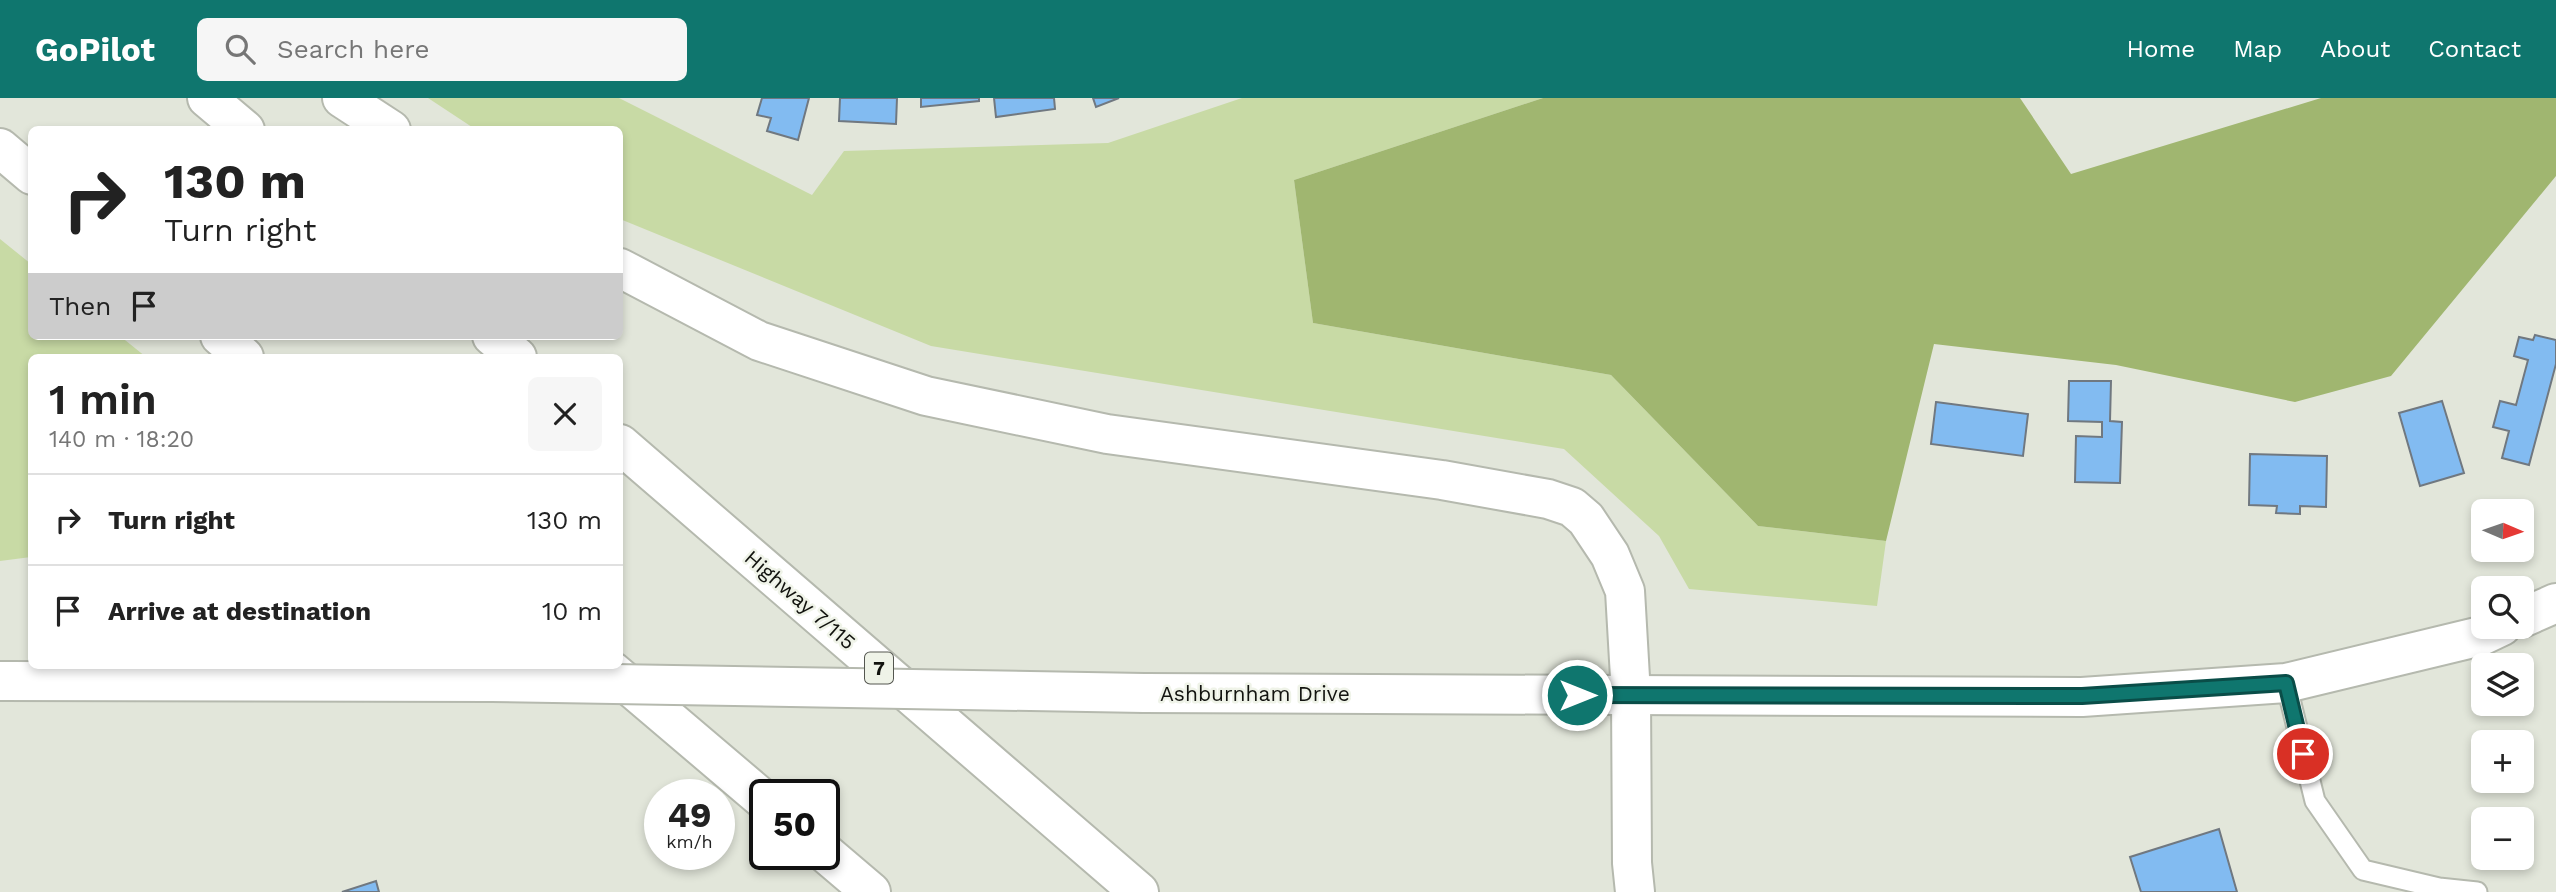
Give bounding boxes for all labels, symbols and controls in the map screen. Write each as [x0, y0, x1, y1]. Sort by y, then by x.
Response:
search box [197, 18, 687, 81]
text: GoPilot [35, 30, 155, 69]
icon: search [221, 30, 259, 68]
text: Search here [277, 34, 429, 64]
text: Home [2127, 35, 2195, 63]
text: Map [2233, 35, 2282, 63]
text: About [2320, 35, 2390, 63]
text: Contact [2428, 35, 2521, 63]
text: 130 m [164, 152, 306, 210]
icon: right [49, 154, 140, 245]
text: Turn right [164, 211, 316, 249]
icon: arrive [125, 287, 163, 325]
text: Then [49, 291, 111, 321]
text: 1 min [49, 375, 157, 424]
button: close [528, 377, 602, 451]
text: 140 m · 18:20 [49, 426, 194, 453]
north arrow [2471, 499, 2534, 562]
map controls [2471, 499, 2534, 870]
icon: right [49, 501, 87, 539]
text: Turn right [108, 505, 235, 535]
text: 130 m [527, 505, 602, 535]
street label: Highway 7/115 [740, 545, 861, 655]
button: search [2471, 576, 2534, 639]
icon: arrive [49, 592, 87, 630]
text: Arrive at destination [108, 596, 371, 626]
text: 10 m [542, 596, 602, 626]
road number: 7 [865, 652, 893, 684]
button: layers [2471, 653, 2534, 716]
position arrow [1540, 658, 1614, 732]
street label: Ashburnham Drive [1160, 681, 1350, 706]
pin [2273, 724, 2333, 784]
button: + [2471, 730, 2534, 793]
icon: arrive [2284, 735, 2322, 773]
speed limit sign: 50 [749, 779, 840, 870]
text: 49 [667, 794, 712, 836]
button: − [2471, 807, 2534, 870]
text: km/h [666, 831, 713, 852]

